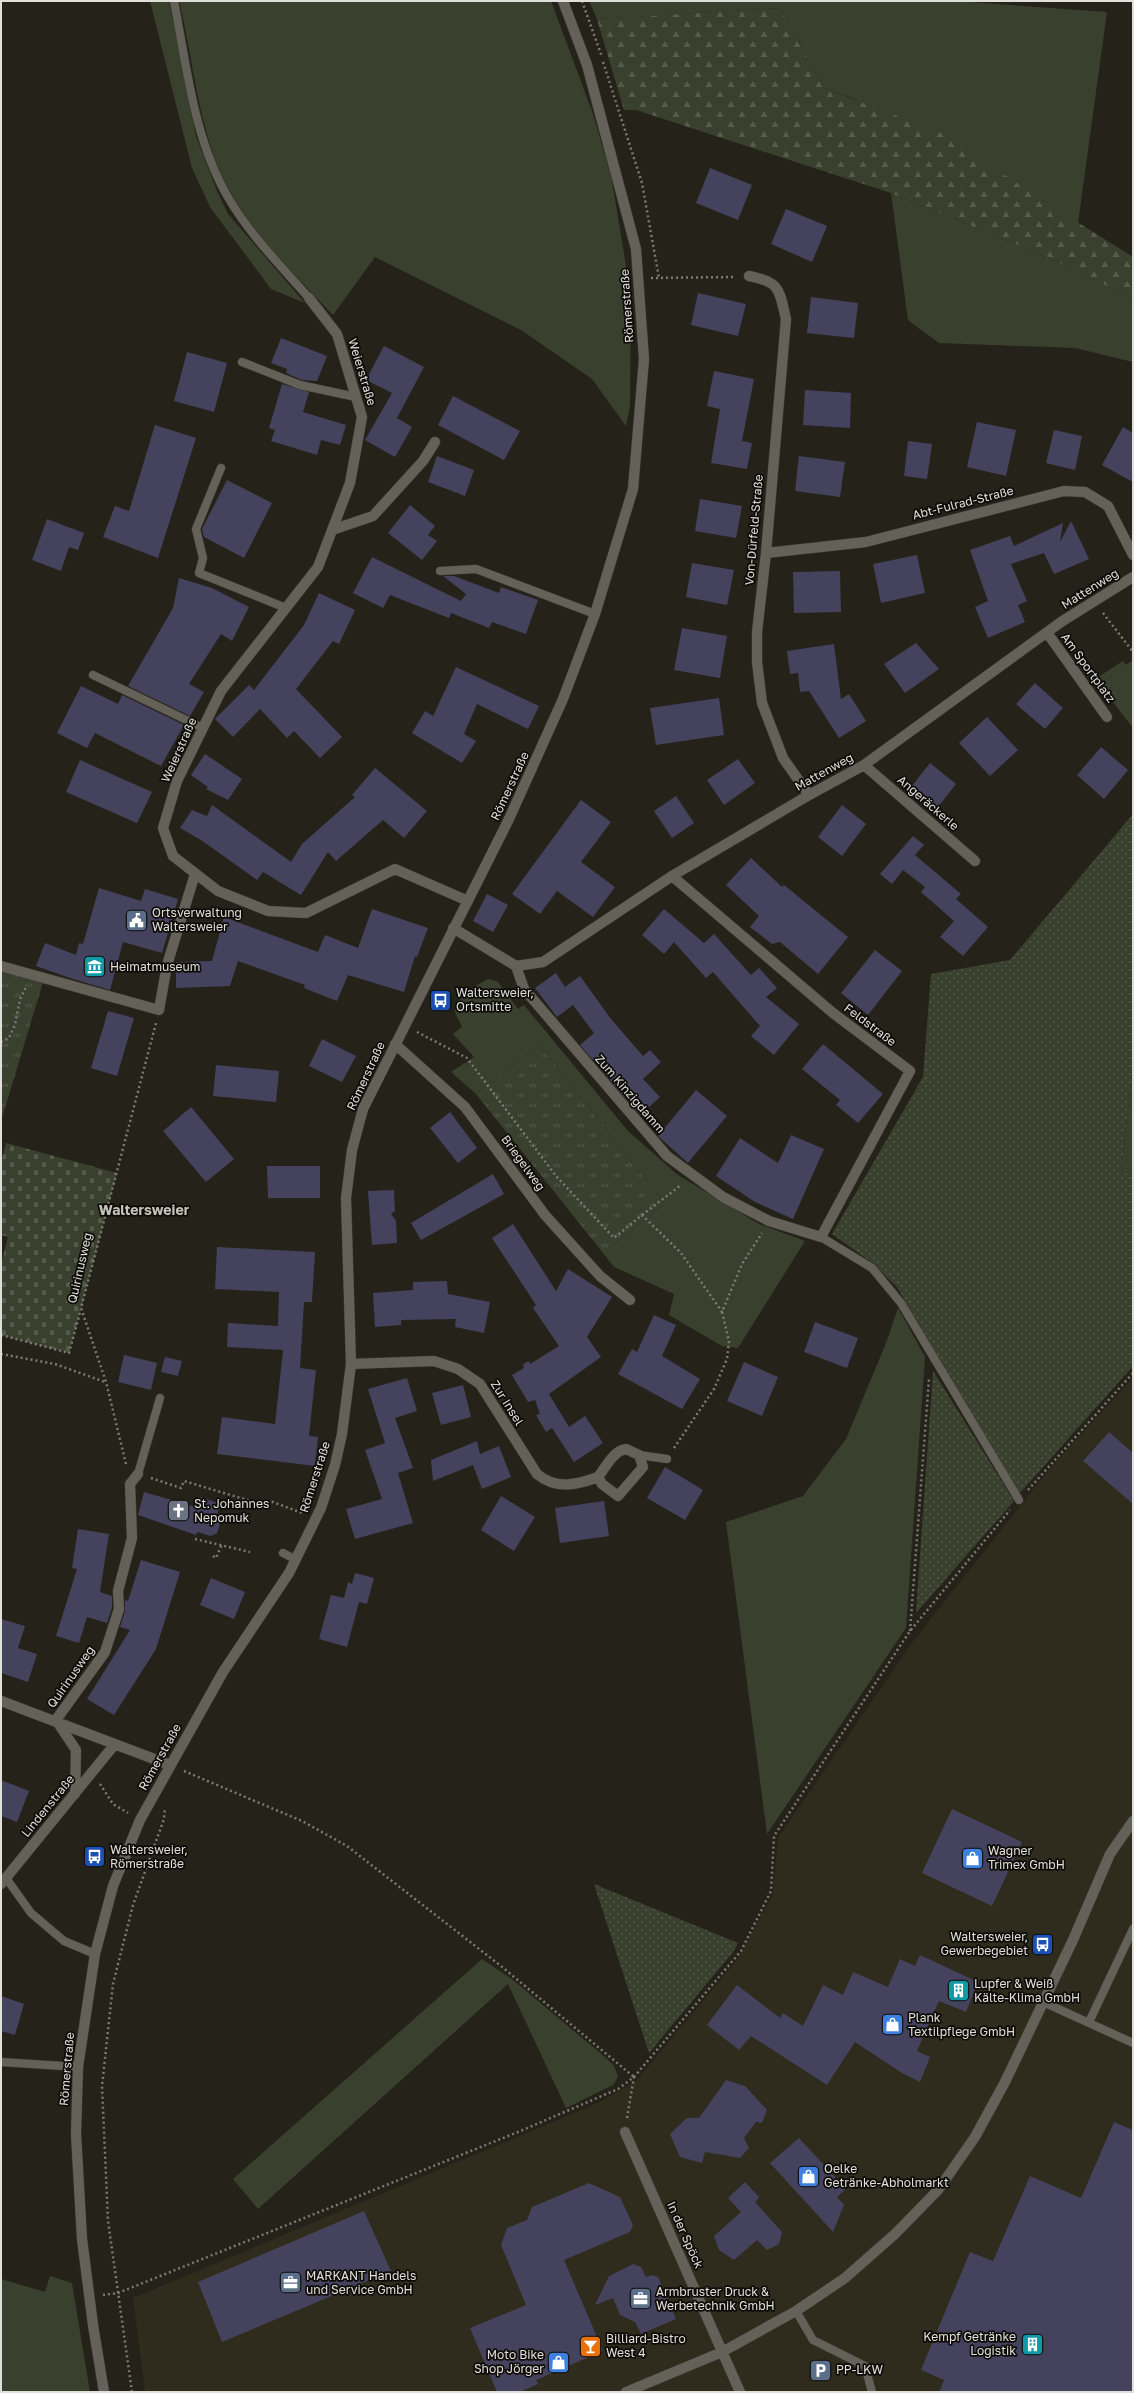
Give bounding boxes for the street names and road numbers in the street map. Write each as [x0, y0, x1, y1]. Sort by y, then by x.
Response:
street label: Römerstraße [616, 269, 637, 343]
street label: Weierstraße [345, 337, 380, 407]
street label: Von-Dürfeld-Straße [741, 474, 766, 586]
street label: Abt-Fulrad-Straße [911, 483, 1015, 522]
street label: Mattenweg [1058, 565, 1121, 612]
street label: Am Sportplatz [1058, 630, 1119, 706]
street label: Weierstraße [158, 715, 199, 784]
street label: Römerstraße [487, 749, 532, 822]
street label: Mattenweg [792, 749, 856, 794]
street label: Angeräckerle [895, 772, 962, 833]
street label: Feldstraße [841, 1000, 899, 1049]
street label: Römerstraße [343, 1039, 388, 1112]
street label: Zum Kinzigdamm [592, 1051, 668, 1136]
street label: Briegelweg [498, 1132, 549, 1193]
street label: Quirinusweg [64, 1231, 95, 1305]
street label: Zur Insel [488, 1377, 527, 1428]
street label: Römerstraße [296, 1439, 333, 1514]
street label: Quirinusweg [44, 1643, 97, 1711]
street label: Römerstraße [135, 1721, 184, 1793]
street label: Lindenstraße [18, 1772, 77, 1840]
street label: Römerstraße [56, 2031, 77, 2106]
street label: In der Spöck [664, 2199, 707, 2271]

